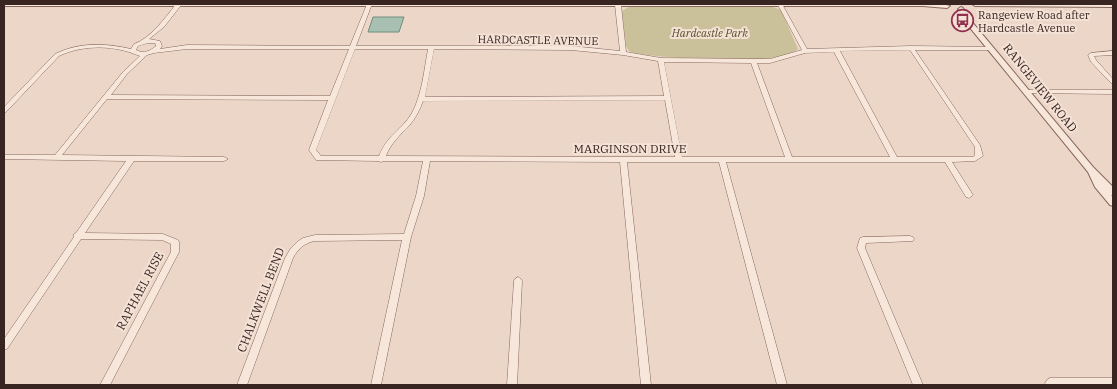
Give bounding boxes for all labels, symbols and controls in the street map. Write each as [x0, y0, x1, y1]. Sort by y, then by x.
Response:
place label: Rangeview Road after Hardcastle Avenue [978, 8, 1090, 35]
bus stop icon: Rangeview Road after Hardcastle Avenue [950, 9, 974, 33]
park label: Hardcastle Park [671, 26, 748, 40]
street label: HARDCASTLE AVENUE [478, 32, 598, 48]
street label: RANGEVIEW ROAD [1000, 41, 1081, 135]
street label: MARGINSON DRIVE [574, 141, 686, 156]
street label: CHALKWELL BEND [234, 245, 287, 354]
street label: RAPHAEL RISE [113, 249, 166, 332]

